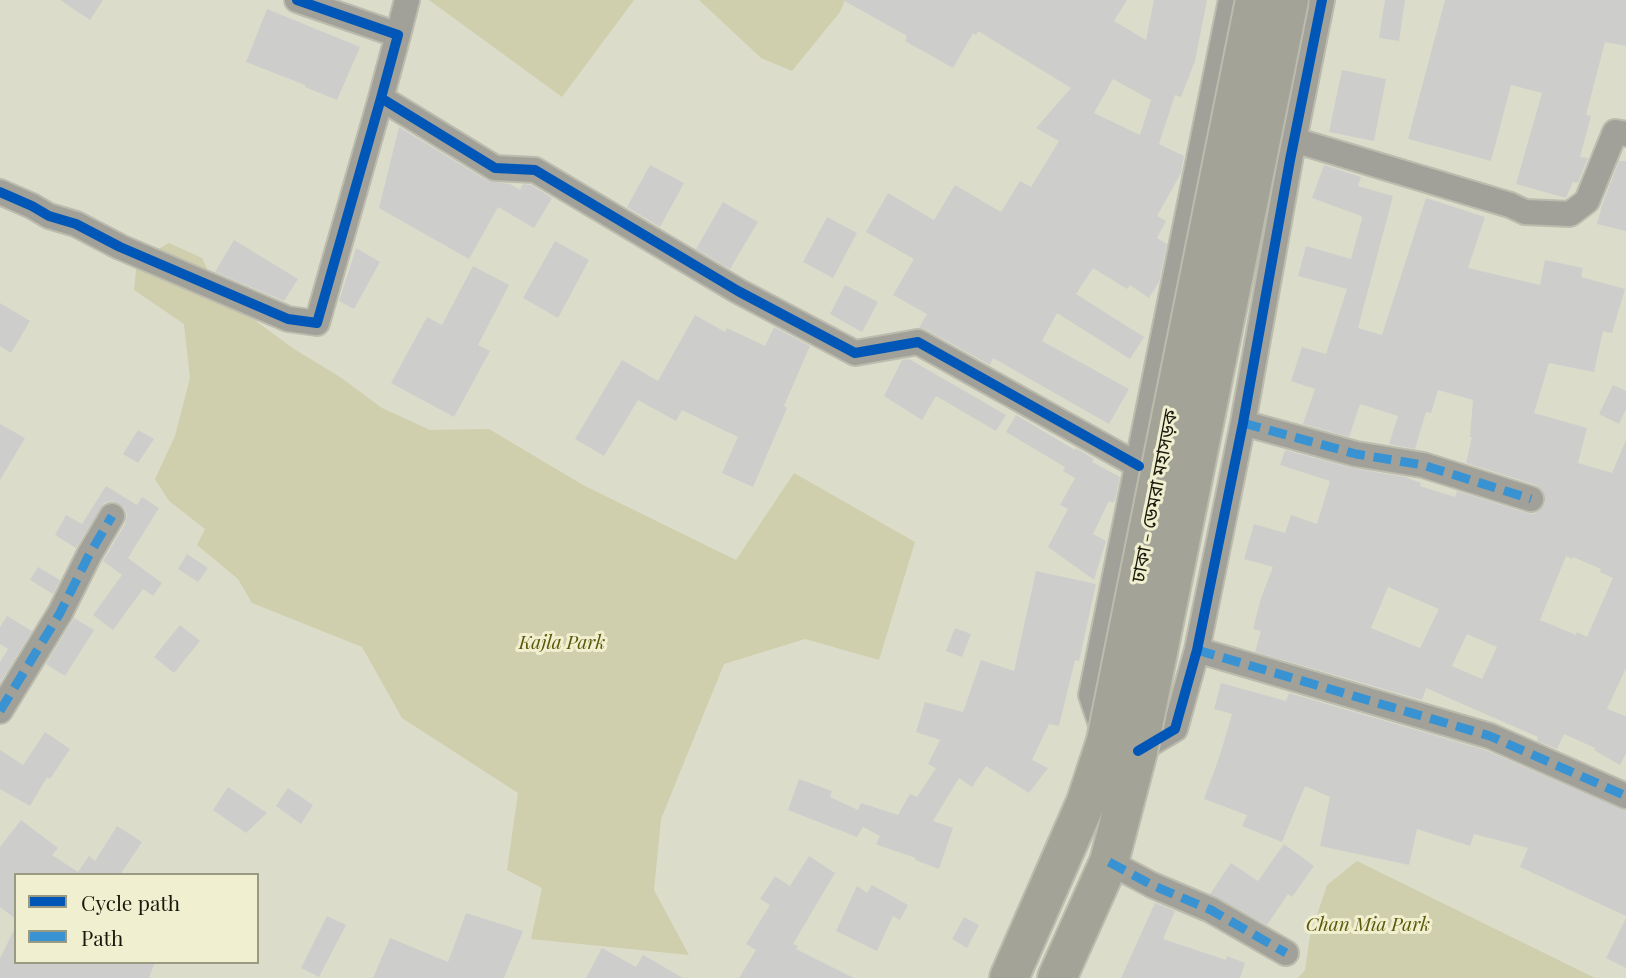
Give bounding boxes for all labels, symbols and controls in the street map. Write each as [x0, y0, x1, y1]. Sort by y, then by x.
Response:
street label: ঢাকা - ডেমরা মহাসড়ক [1127, 408, 1183, 584]
park label: Kajla Park [519, 632, 605, 654]
legend [14, 873, 259, 964]
text: Cycle path [81, 888, 180, 916]
park label: Chan Mia Park [1306, 914, 1430, 936]
text: Path [81, 923, 123, 951]

